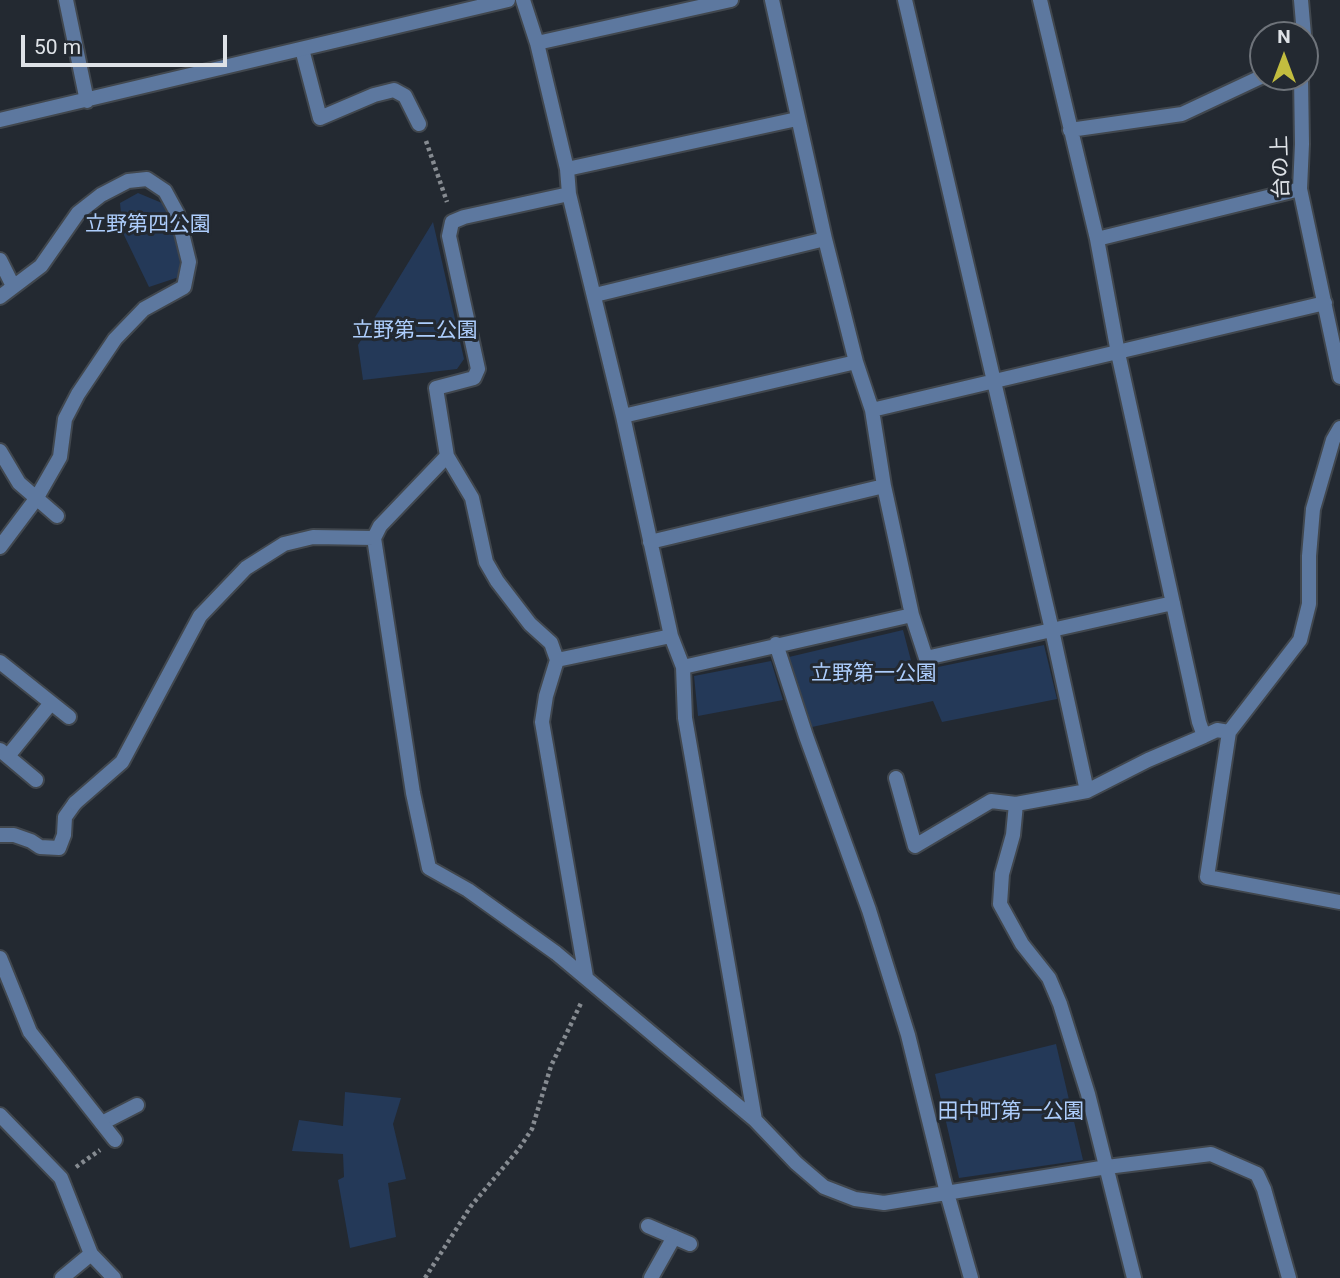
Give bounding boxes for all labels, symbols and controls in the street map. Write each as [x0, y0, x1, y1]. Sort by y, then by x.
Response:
scale bar [24, 21, 231, 65]
north arrow [1249, 21, 1319, 91]
text: N [1277, 25, 1291, 48]
text: 50 m [34, 35, 81, 59]
street label: 台の上 [1268, 135, 1296, 199]
park label: 立野第四公園 [85, 213, 211, 239]
park label: 立野第二公園 [352, 319, 478, 345]
park label: 立野第一公園 [811, 662, 937, 688]
park label: 田中町第一公園 [938, 1100, 1084, 1126]

